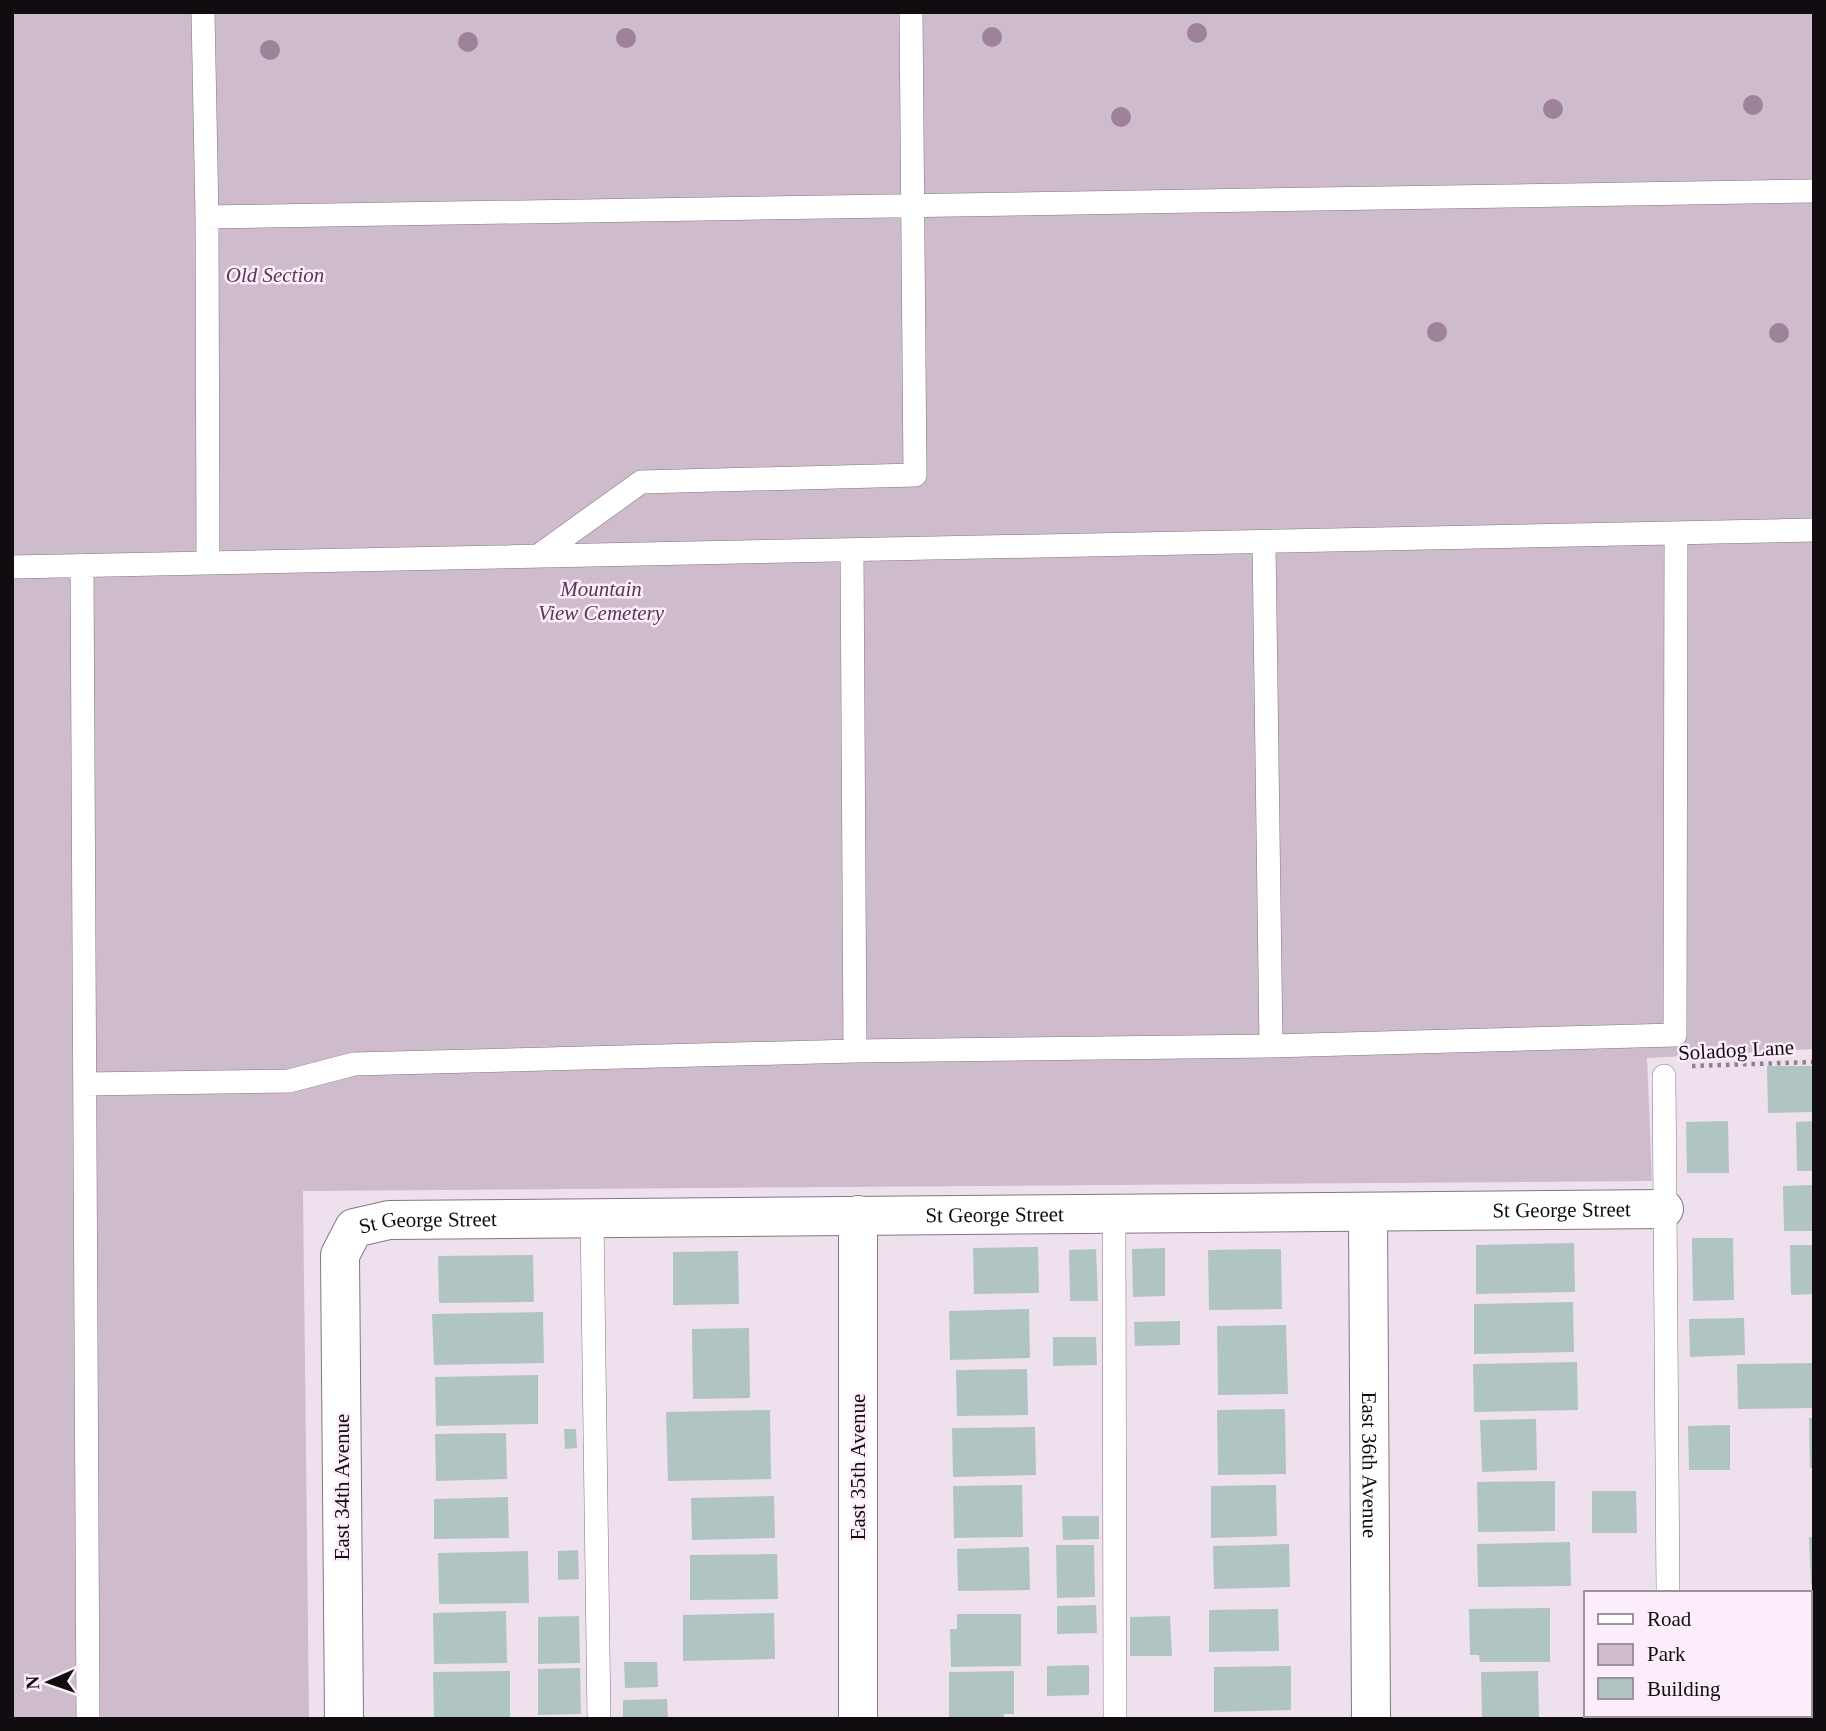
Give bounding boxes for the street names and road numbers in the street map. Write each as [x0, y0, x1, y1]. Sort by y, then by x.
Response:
street label: Soladog Lane [1677, 1035, 1795, 1065]
street label: St George Street [1492, 1197, 1631, 1222]
street label: St George Street [925, 1202, 1064, 1227]
street label: St George Street [357, 1207, 497, 1239]
street label: East 36th Avenue [1357, 1392, 1382, 1538]
street label: East 35th Avenue [846, 1394, 870, 1540]
street label: East 34th Avenue [330, 1414, 354, 1560]

